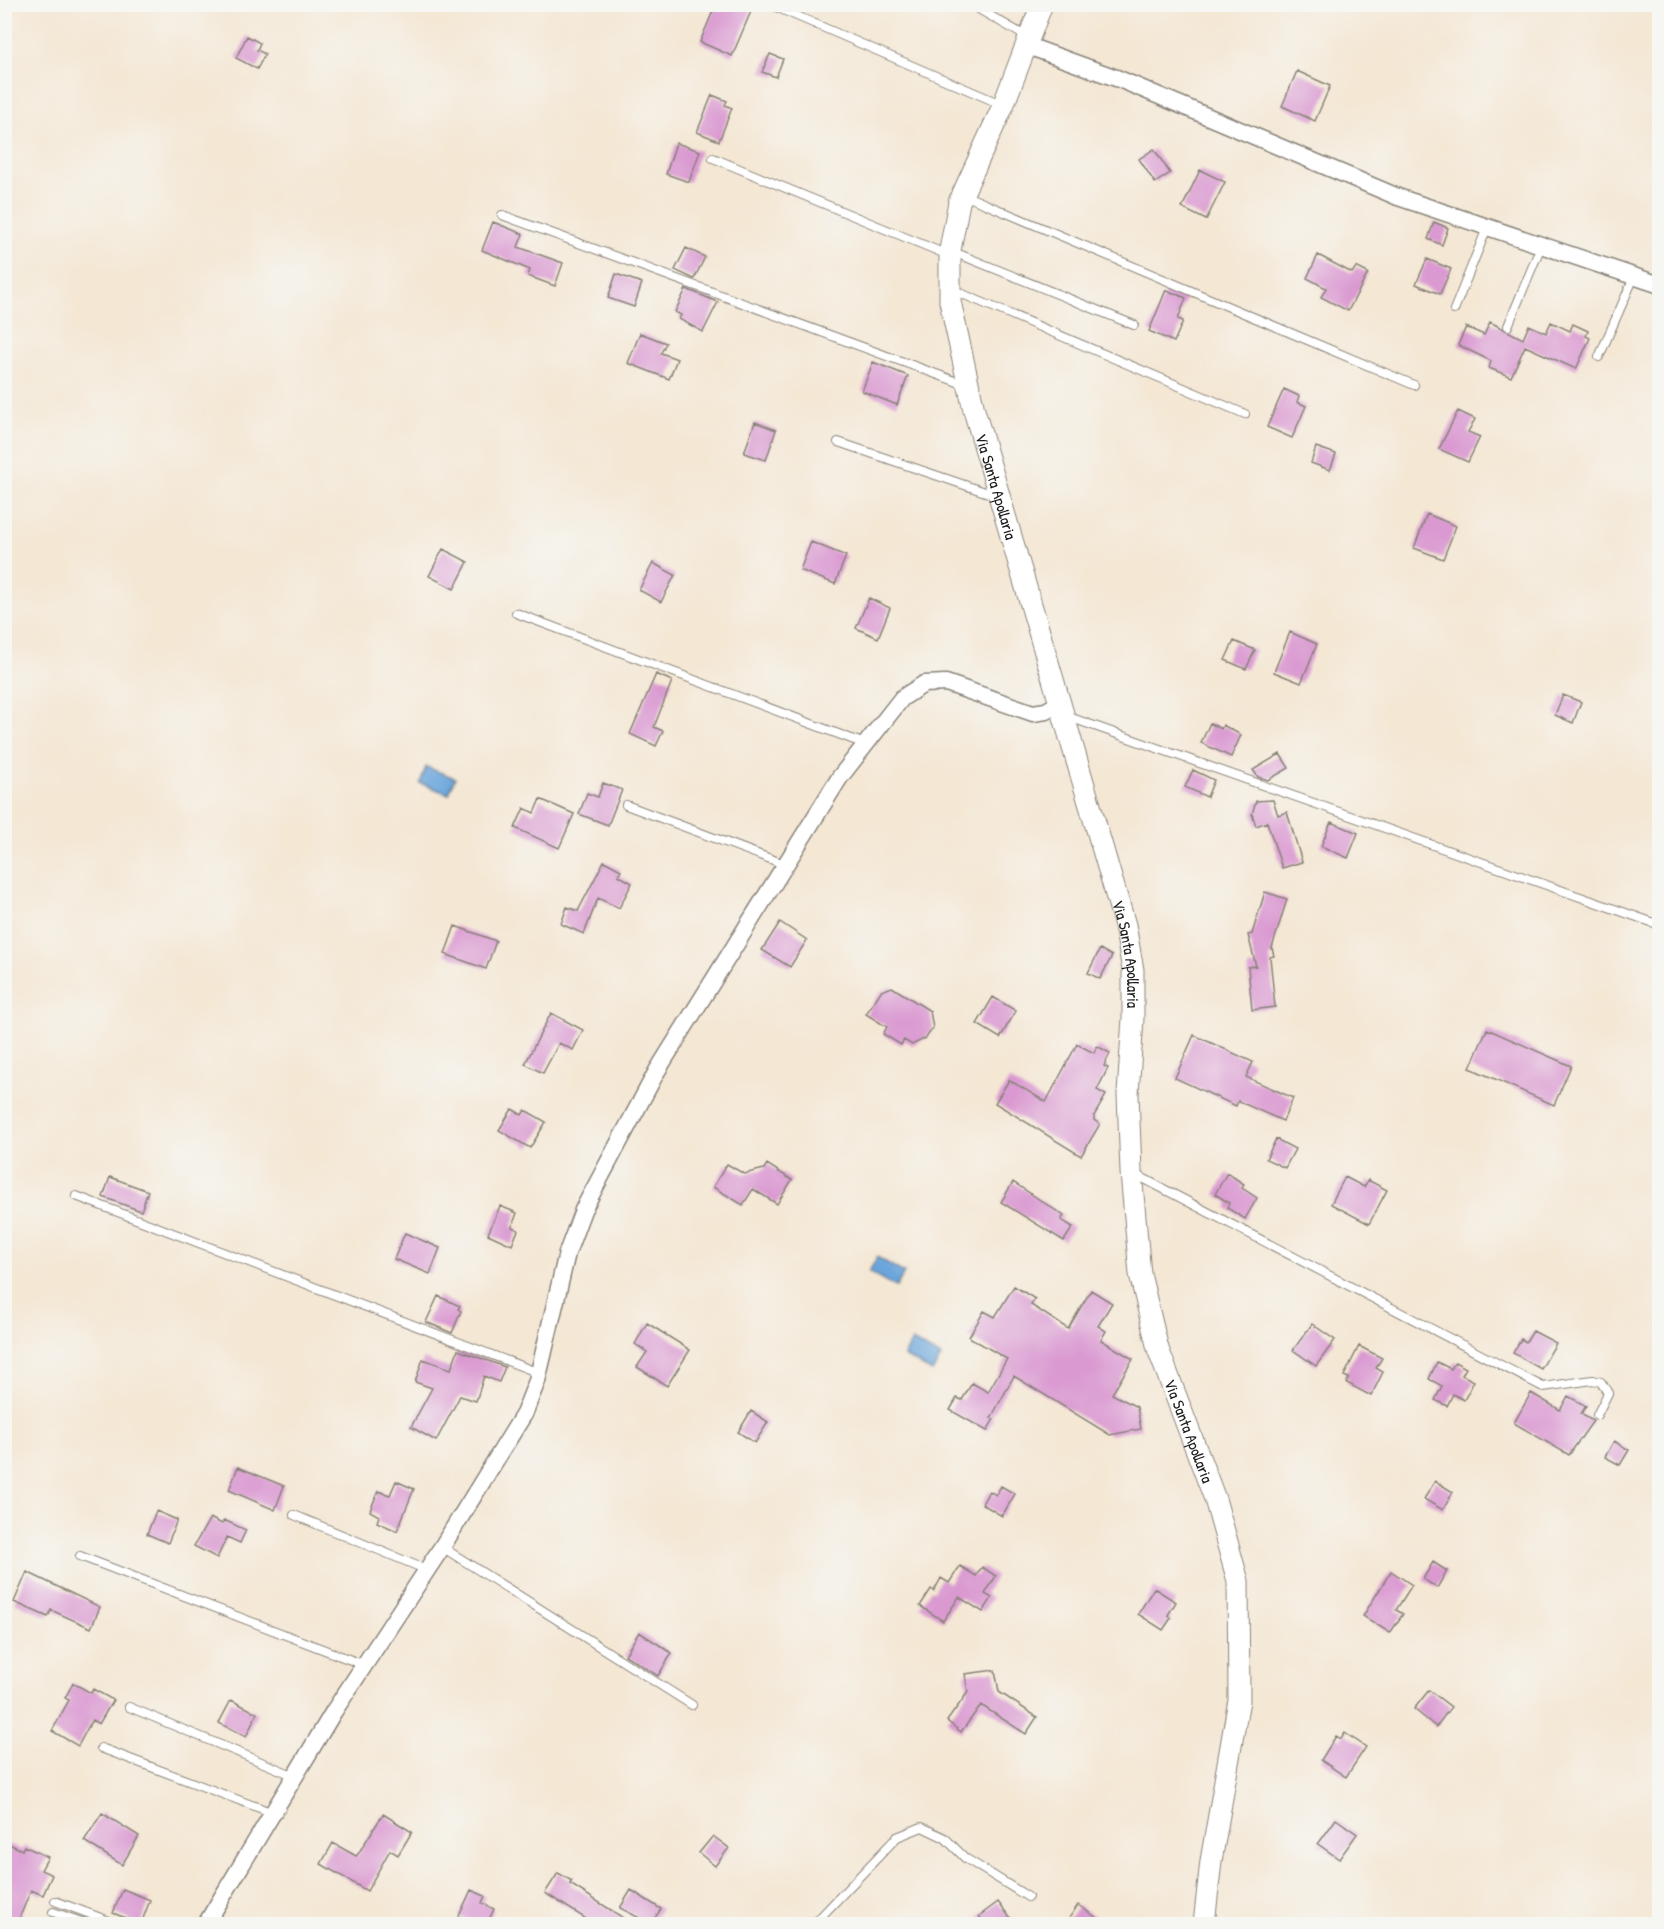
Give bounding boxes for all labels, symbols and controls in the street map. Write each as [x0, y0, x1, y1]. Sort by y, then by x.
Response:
street label: Via Santa Apollaria [971, 431, 1022, 542]
street label: Via Santa Apollaria [1107, 897, 1144, 1008]
street label: Via Santa Apollaria [1159, 1376, 1219, 1486]

